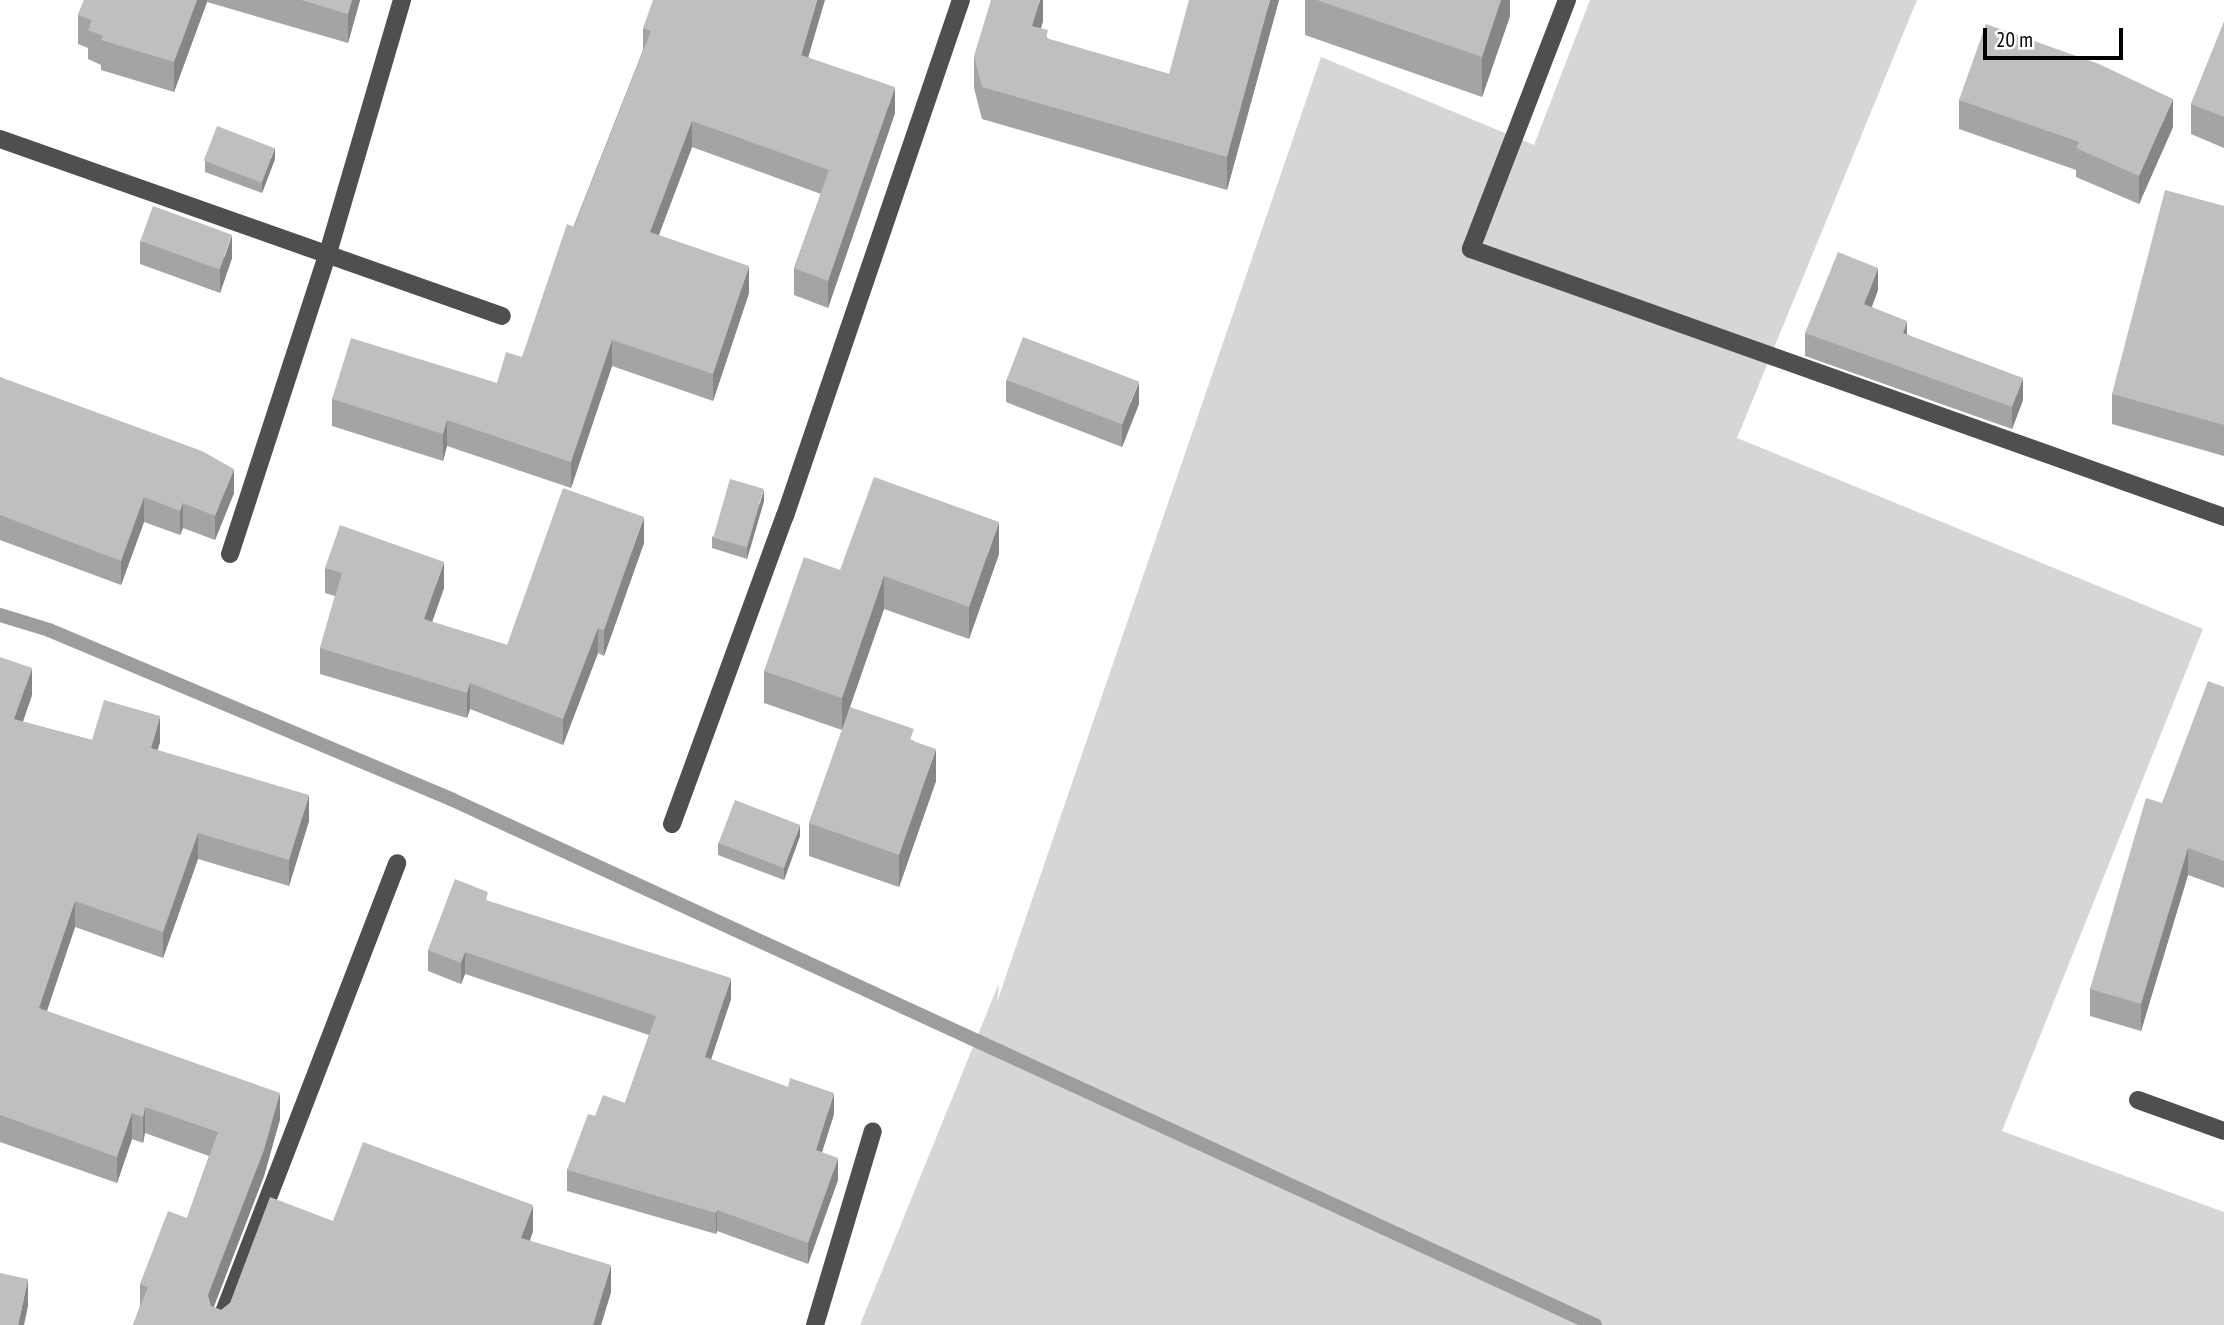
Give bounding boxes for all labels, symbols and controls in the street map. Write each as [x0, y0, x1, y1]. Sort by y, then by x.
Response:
scale bar [1986, 14, 2126, 58]
text: 20 m [1996, 26, 2033, 53]

